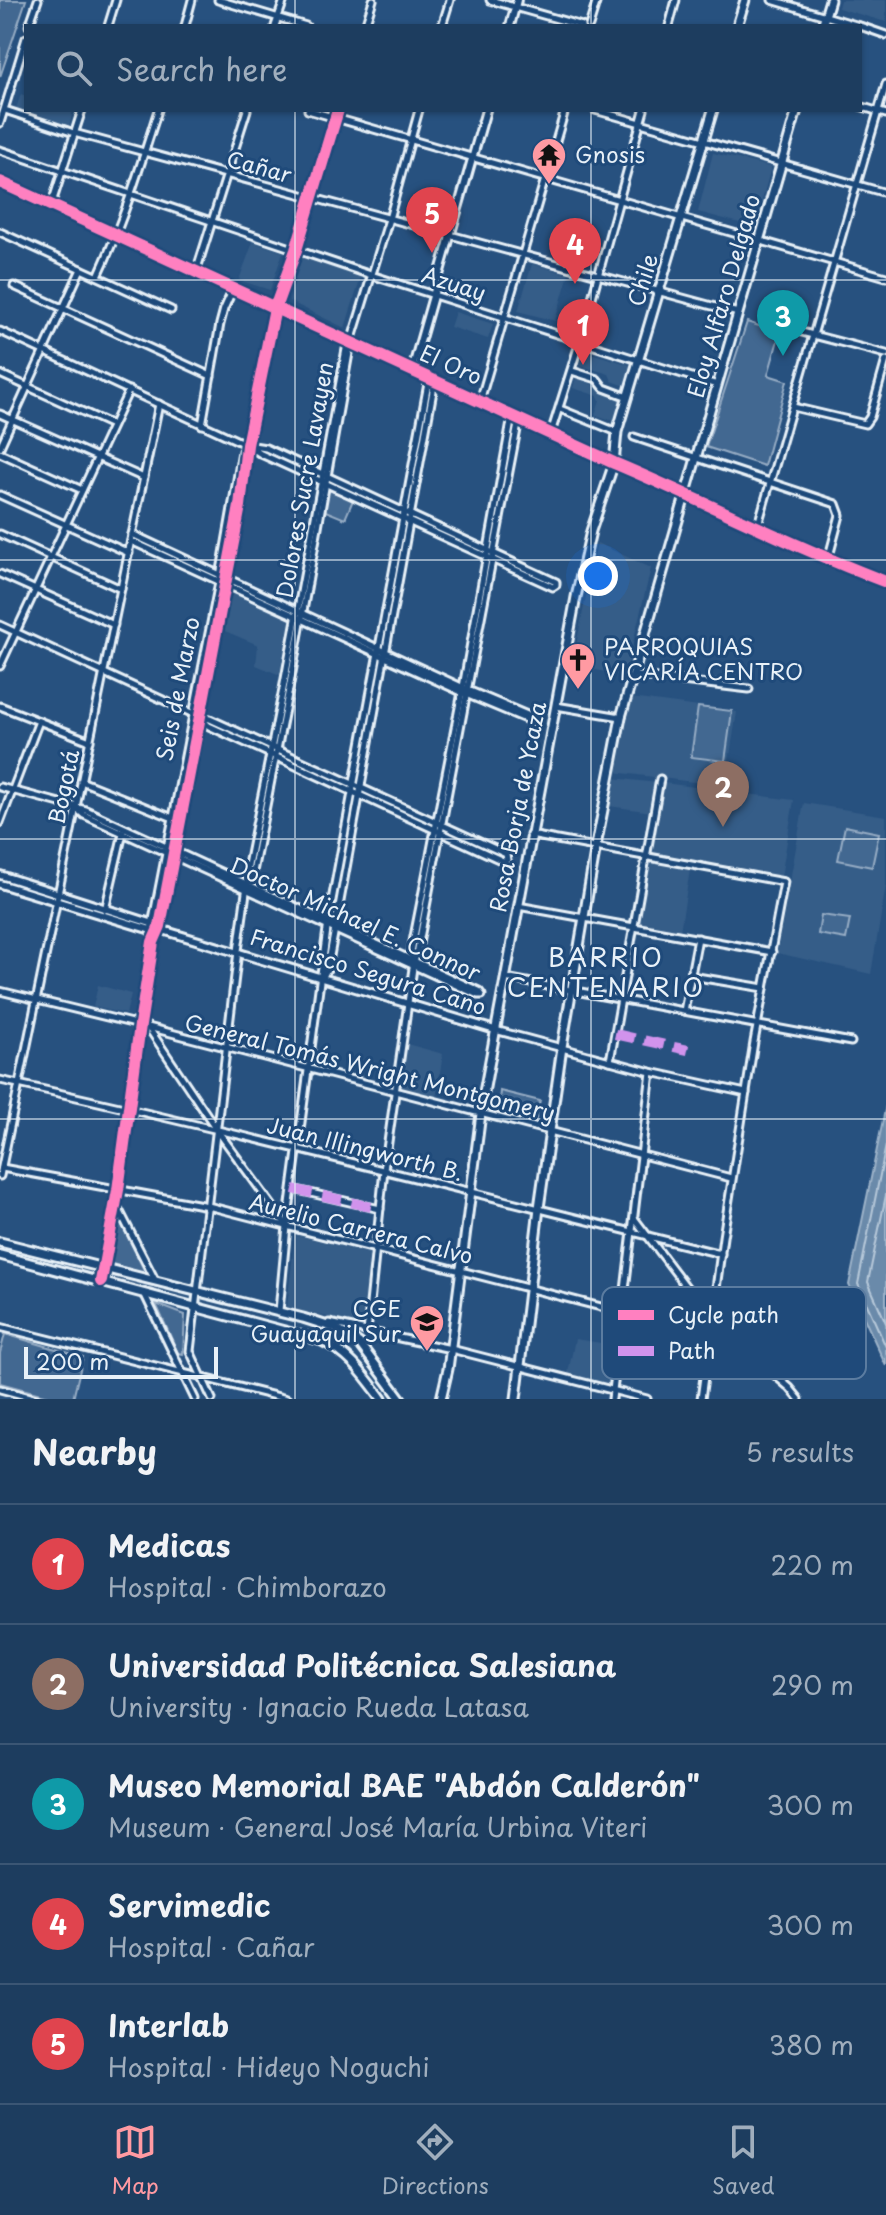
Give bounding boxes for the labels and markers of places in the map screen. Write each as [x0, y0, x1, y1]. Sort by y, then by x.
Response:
temple icon: Gnosis [530, 136, 568, 186]
place label: Gnosis [575, 137, 645, 170]
pin: 5 [406, 187, 458, 253]
pin: 4 [549, 218, 601, 284]
pin: 3 [757, 290, 809, 356]
pin: 1 [557, 299, 609, 365]
place label: PARROQUIAS VICARÍA CENTRO [604, 629, 803, 687]
church icon: PARROQUIAS VICARÍA CENTRO [559, 641, 597, 691]
pin: 2 [697, 761, 749, 827]
place label: CGE Guayaquil Sur [250, 1291, 402, 1349]
school or university icon: CGE Guayaquil Sur [408, 1303, 446, 1353]

